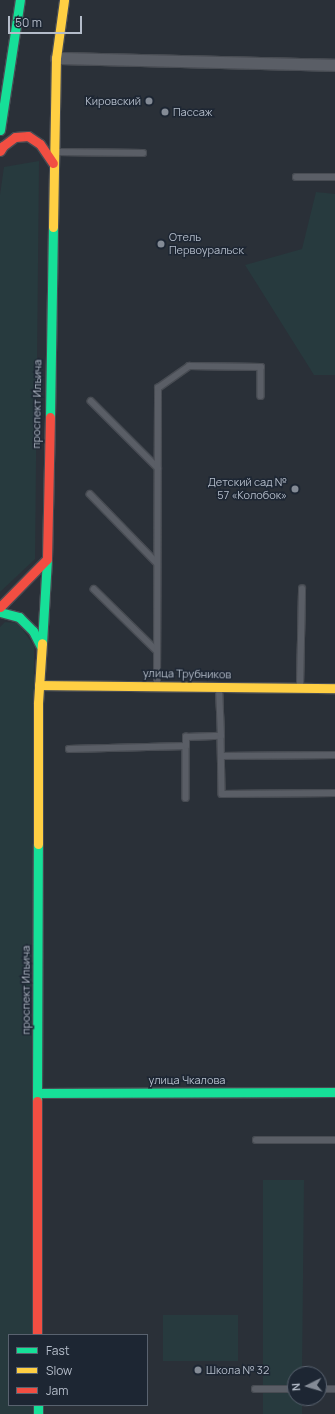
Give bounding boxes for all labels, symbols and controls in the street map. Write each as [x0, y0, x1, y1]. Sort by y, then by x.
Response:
scale bar [10, 8, 84, 34]
text: 50 m [15, 14, 42, 31]
place label: Кировский [85, 94, 141, 108]
marker: Кировский [144, 96, 154, 106]
place label: Пассаж [173, 105, 212, 119]
marker: Пассаж [160, 107, 170, 117]
place label: Отель Первоуральск [169, 231, 244, 257]
marker: Отель Первоуральск [156, 239, 166, 249]
street label: проспект Ильича [30, 359, 44, 449]
place label: Детский сад № 57 «Колобок» [208, 476, 287, 502]
marker: Детский сад № 57 «Колобок» [290, 484, 300, 494]
street label: улица Трубников [143, 667, 231, 681]
street label: проспект Ильича [19, 945, 33, 1035]
street label: улица Чкалова [149, 1073, 225, 1087]
legend [8, 1334, 148, 1406]
text: Fast [46, 1342, 70, 1359]
text: Slow [46, 1362, 72, 1379]
place label: Школа № 32 [206, 1363, 269, 1377]
marker: Школа № 32 [193, 1365, 203, 1375]
north arrow [287, 1366, 327, 1406]
text: Jam [46, 1382, 68, 1399]
text: N [288, 1382, 303, 1392]

